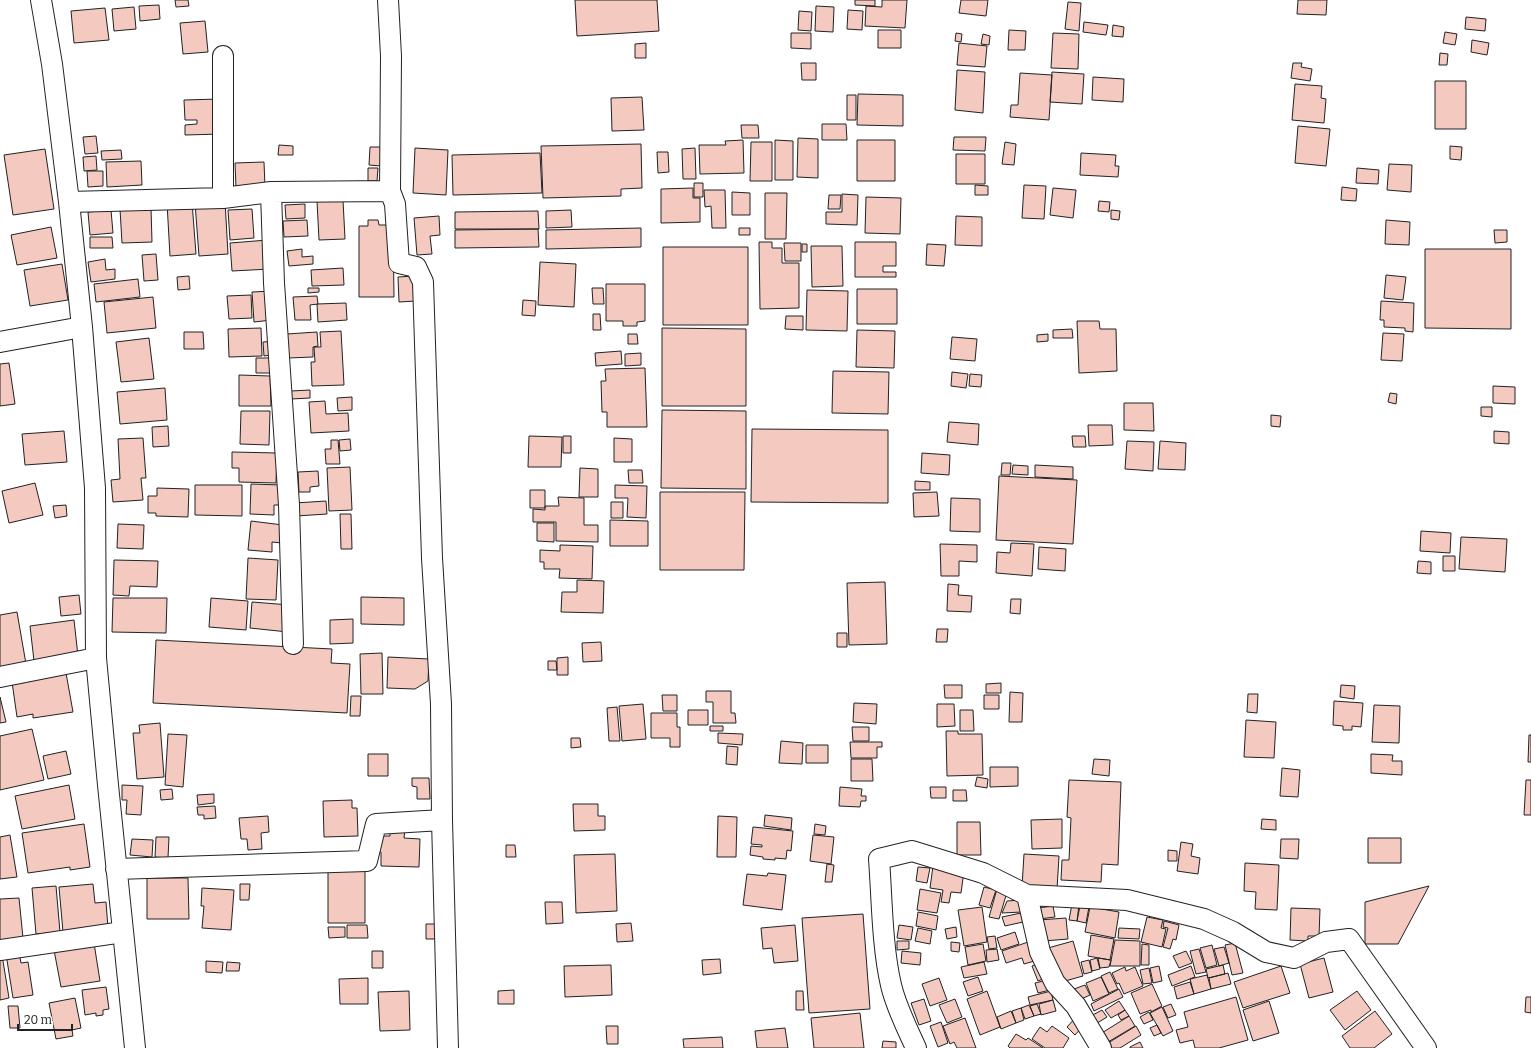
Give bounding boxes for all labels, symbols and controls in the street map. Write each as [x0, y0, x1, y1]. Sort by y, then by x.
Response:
scale bar [18, 1006, 72, 1032]
text: 20 m [24, 1013, 53, 1027]

